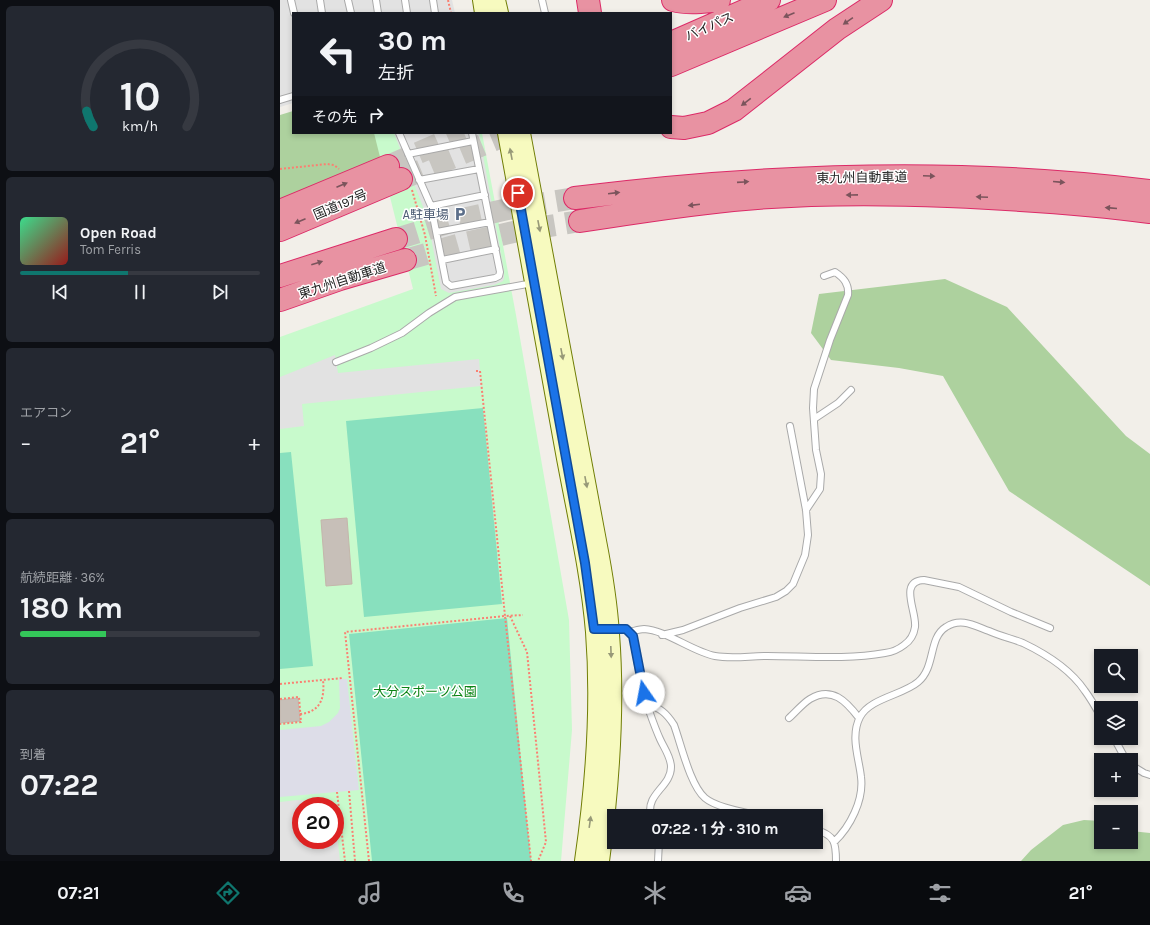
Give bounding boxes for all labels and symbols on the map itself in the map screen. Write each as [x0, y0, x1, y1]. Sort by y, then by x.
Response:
street label: バイパス [683, 9, 736, 44]
one-way arrow [783, 12, 795, 19]
one-way arrow [843, 17, 853, 25]
one-way arrow [741, 98, 751, 106]
one-way arrow [507, 148, 513, 160]
street label: 東九州自動車道 [816, 169, 908, 186]
one-way arrow [923, 173, 936, 179]
pin [501, 176, 535, 210]
one-way arrow [737, 178, 749, 185]
one-way arrow [1053, 179, 1065, 186]
one-way arrow [336, 182, 348, 188]
street label: 国道197号 [311, 186, 369, 222]
one-way arrow [608, 190, 620, 196]
one-way arrow [845, 192, 858, 198]
one-way arrow [976, 194, 988, 201]
one-way arrow [688, 202, 700, 208]
one-way arrow [1105, 204, 1117, 211]
parking icon: A駐車場 [452, 206, 468, 222]
place label: A駐車場 [403, 207, 449, 222]
one-way arrow [295, 218, 306, 224]
one-way arrow [536, 220, 542, 233]
street label: 東九州自動車道 [297, 259, 388, 302]
one-way arrow [311, 260, 323, 266]
one-way arrow [560, 348, 566, 360]
one-way arrow [584, 476, 590, 488]
one-way arrow [608, 646, 614, 659]
position arrow [623, 672, 665, 714]
park label: 大分スポーツ公園 [373, 684, 477, 699]
speed limit sign: 20 [292, 797, 344, 849]
one-way arrow [587, 816, 593, 828]

